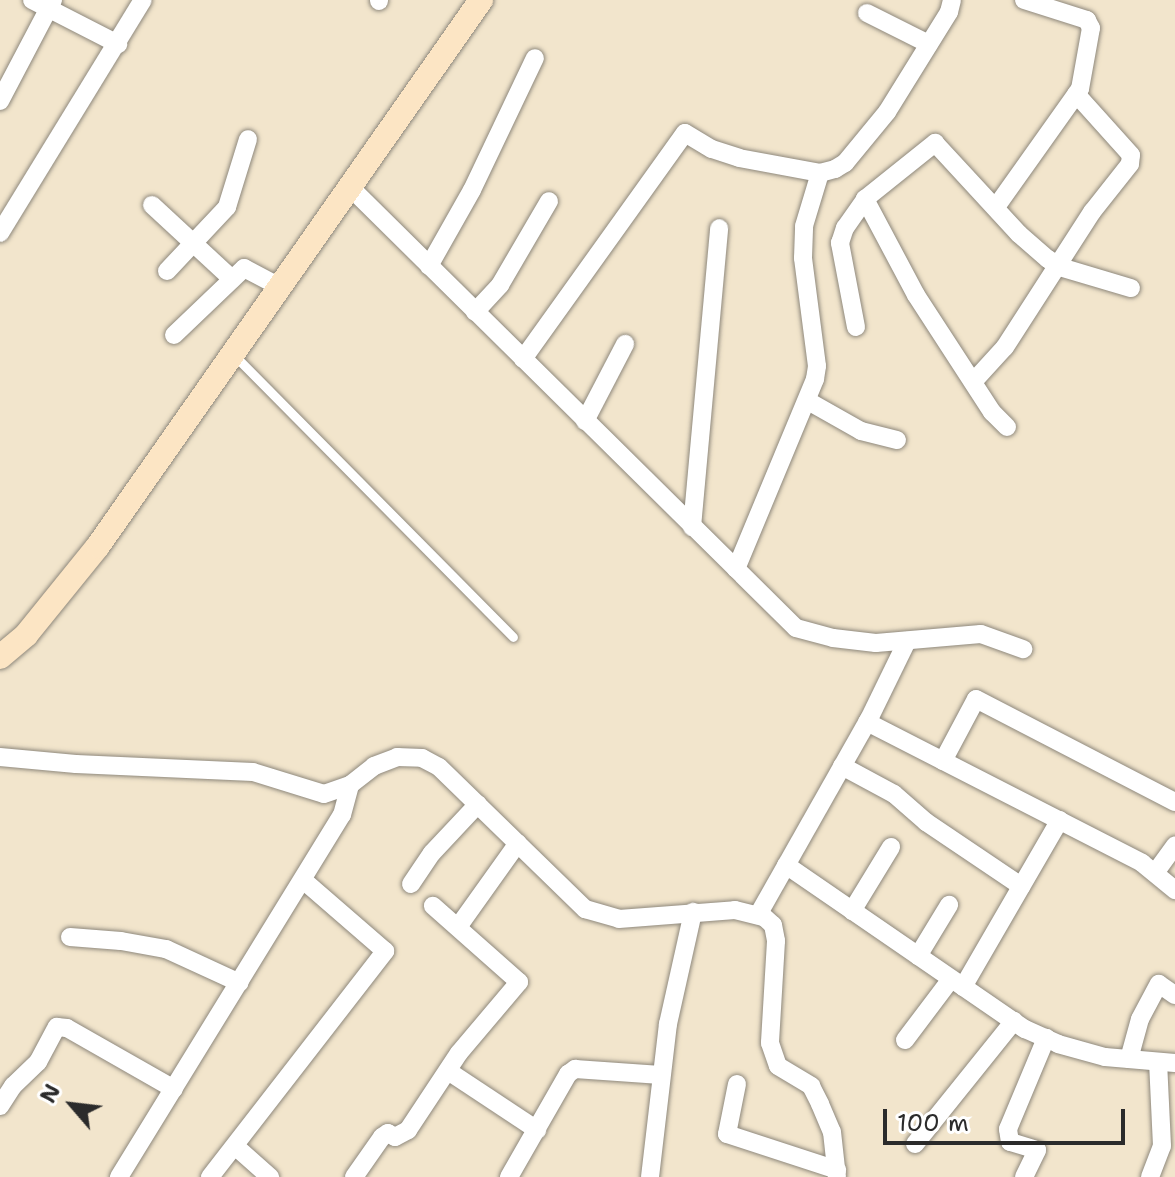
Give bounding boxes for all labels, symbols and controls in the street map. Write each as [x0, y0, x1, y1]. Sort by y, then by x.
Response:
north arrow [32, 1065, 112, 1145]
text: N [33, 1079, 67, 1108]
scale bar [887, 1093, 1129, 1143]
text: 100 m [897, 1107, 969, 1139]

